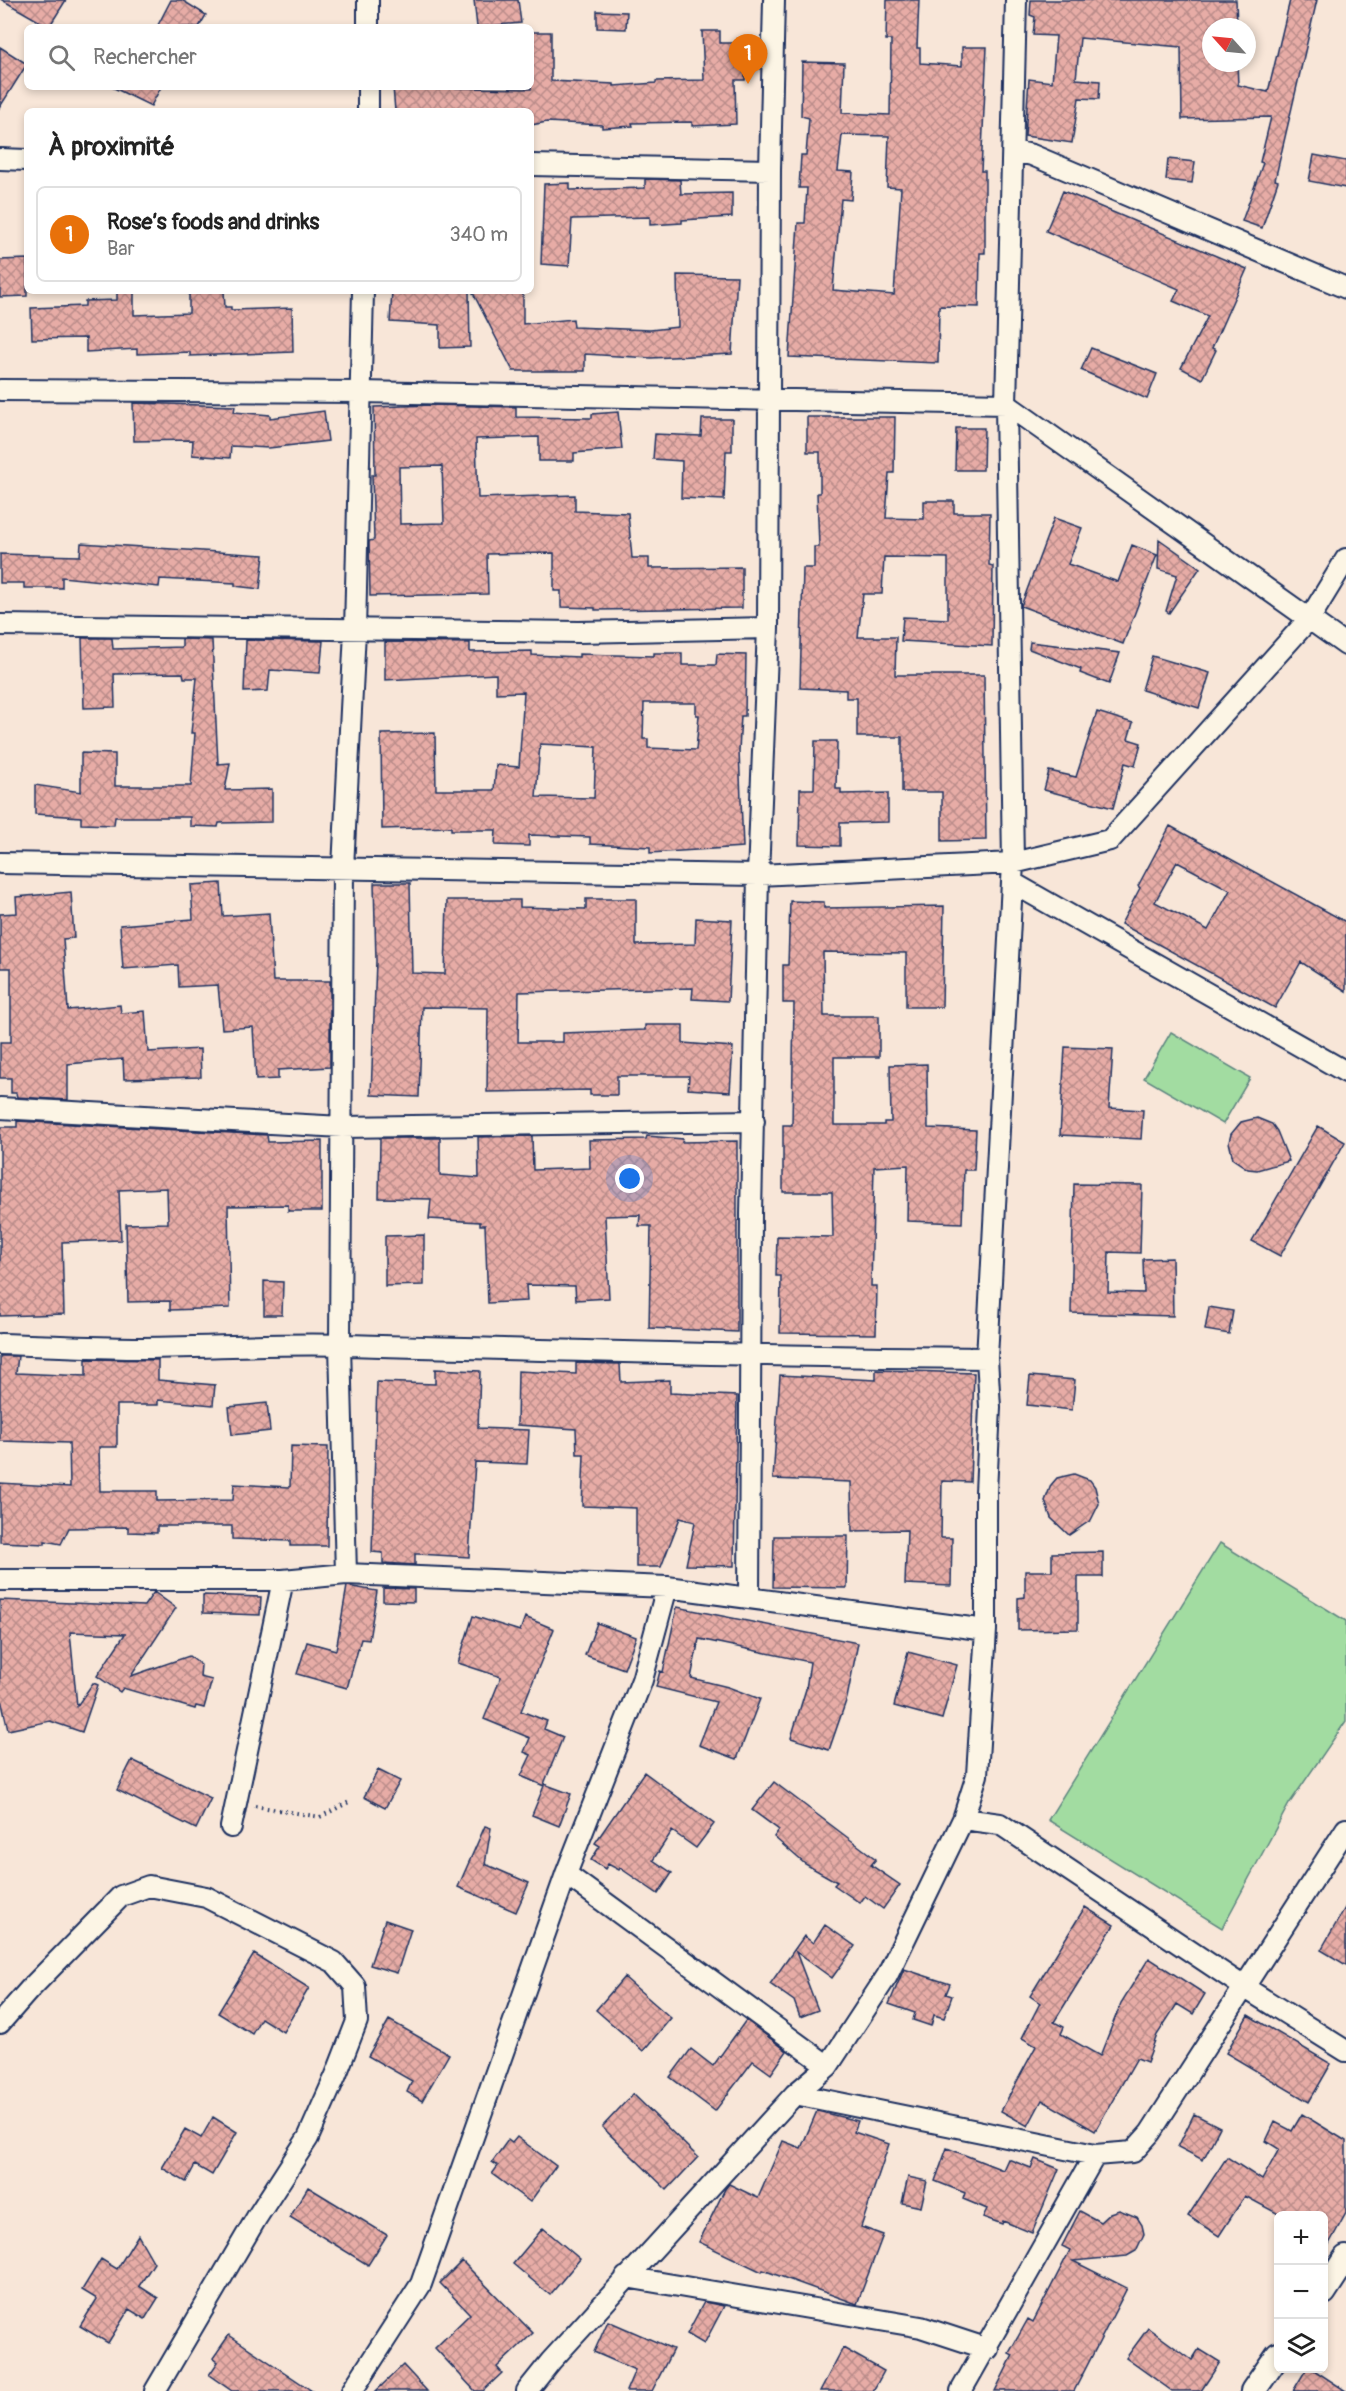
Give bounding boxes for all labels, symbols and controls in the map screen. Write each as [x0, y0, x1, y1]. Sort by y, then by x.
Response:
north arrow [1202, 18, 1256, 72]
search box [24, 24, 534, 90]
pin: 1 [728, 34, 768, 84]
icon: search [45, 41, 78, 74]
text: Rechercher [93, 43, 197, 71]
text: À proximité [48, 131, 175, 163]
text: Rose’s foods and drinks [107, 208, 319, 236]
text: 1 [66, 222, 73, 247]
text: 340 m [449, 222, 508, 247]
text: Bar [107, 236, 135, 261]
your location [615, 1164, 644, 1193]
map controls [1274, 2211, 1328, 2373]
button: + [1274, 2211, 1328, 2265]
button: − [1274, 2265, 1328, 2319]
button: layers [1274, 2319, 1328, 2373]

